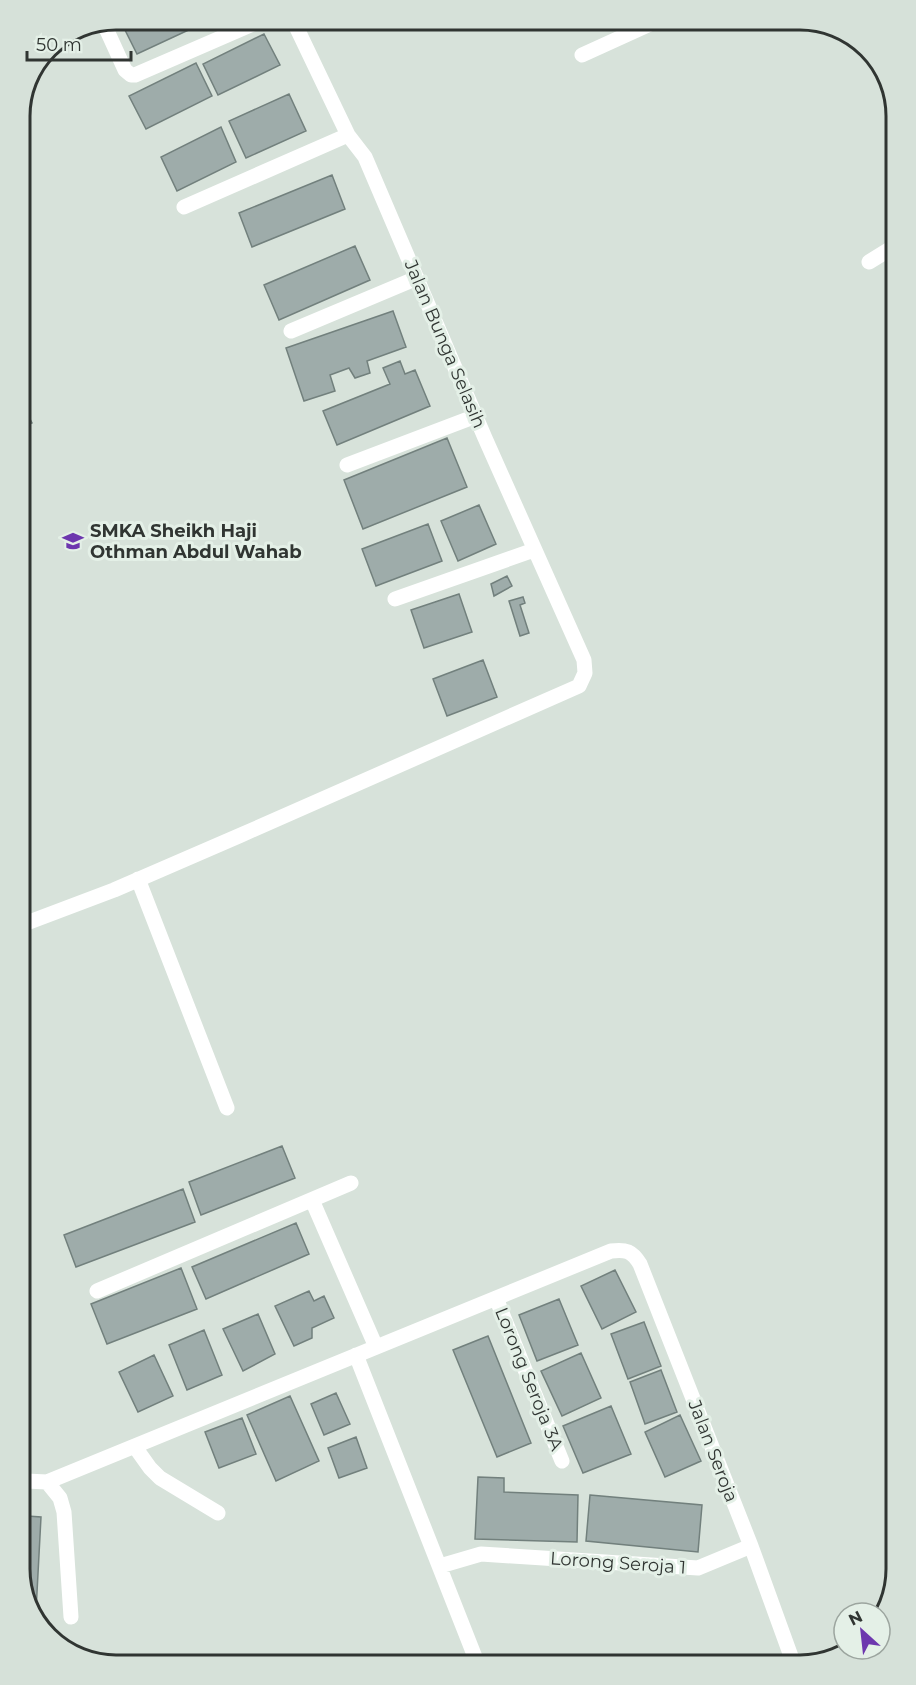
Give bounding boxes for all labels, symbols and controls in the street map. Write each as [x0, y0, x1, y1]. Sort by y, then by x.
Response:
scale bar [27, 24, 130, 62]
text: 50 m [36, 34, 82, 56]
street label: Jalan Bunga Selasih [399, 256, 490, 431]
place label: SMKA Sheikh Haji Othman Abdul Wahab [90, 520, 302, 563]
school or university icon: SMKA Sheikh Haji Othman Abdul Wahab [61, 529, 85, 553]
street label: Lorong Seroja 3A [490, 1304, 568, 1454]
street label: Jalan Seroja [683, 1396, 743, 1505]
street label: Lorong Seroja 1 [549, 1547, 687, 1579]
north arrow [832, 1601, 892, 1661]
text: N [845, 1607, 865, 1629]

